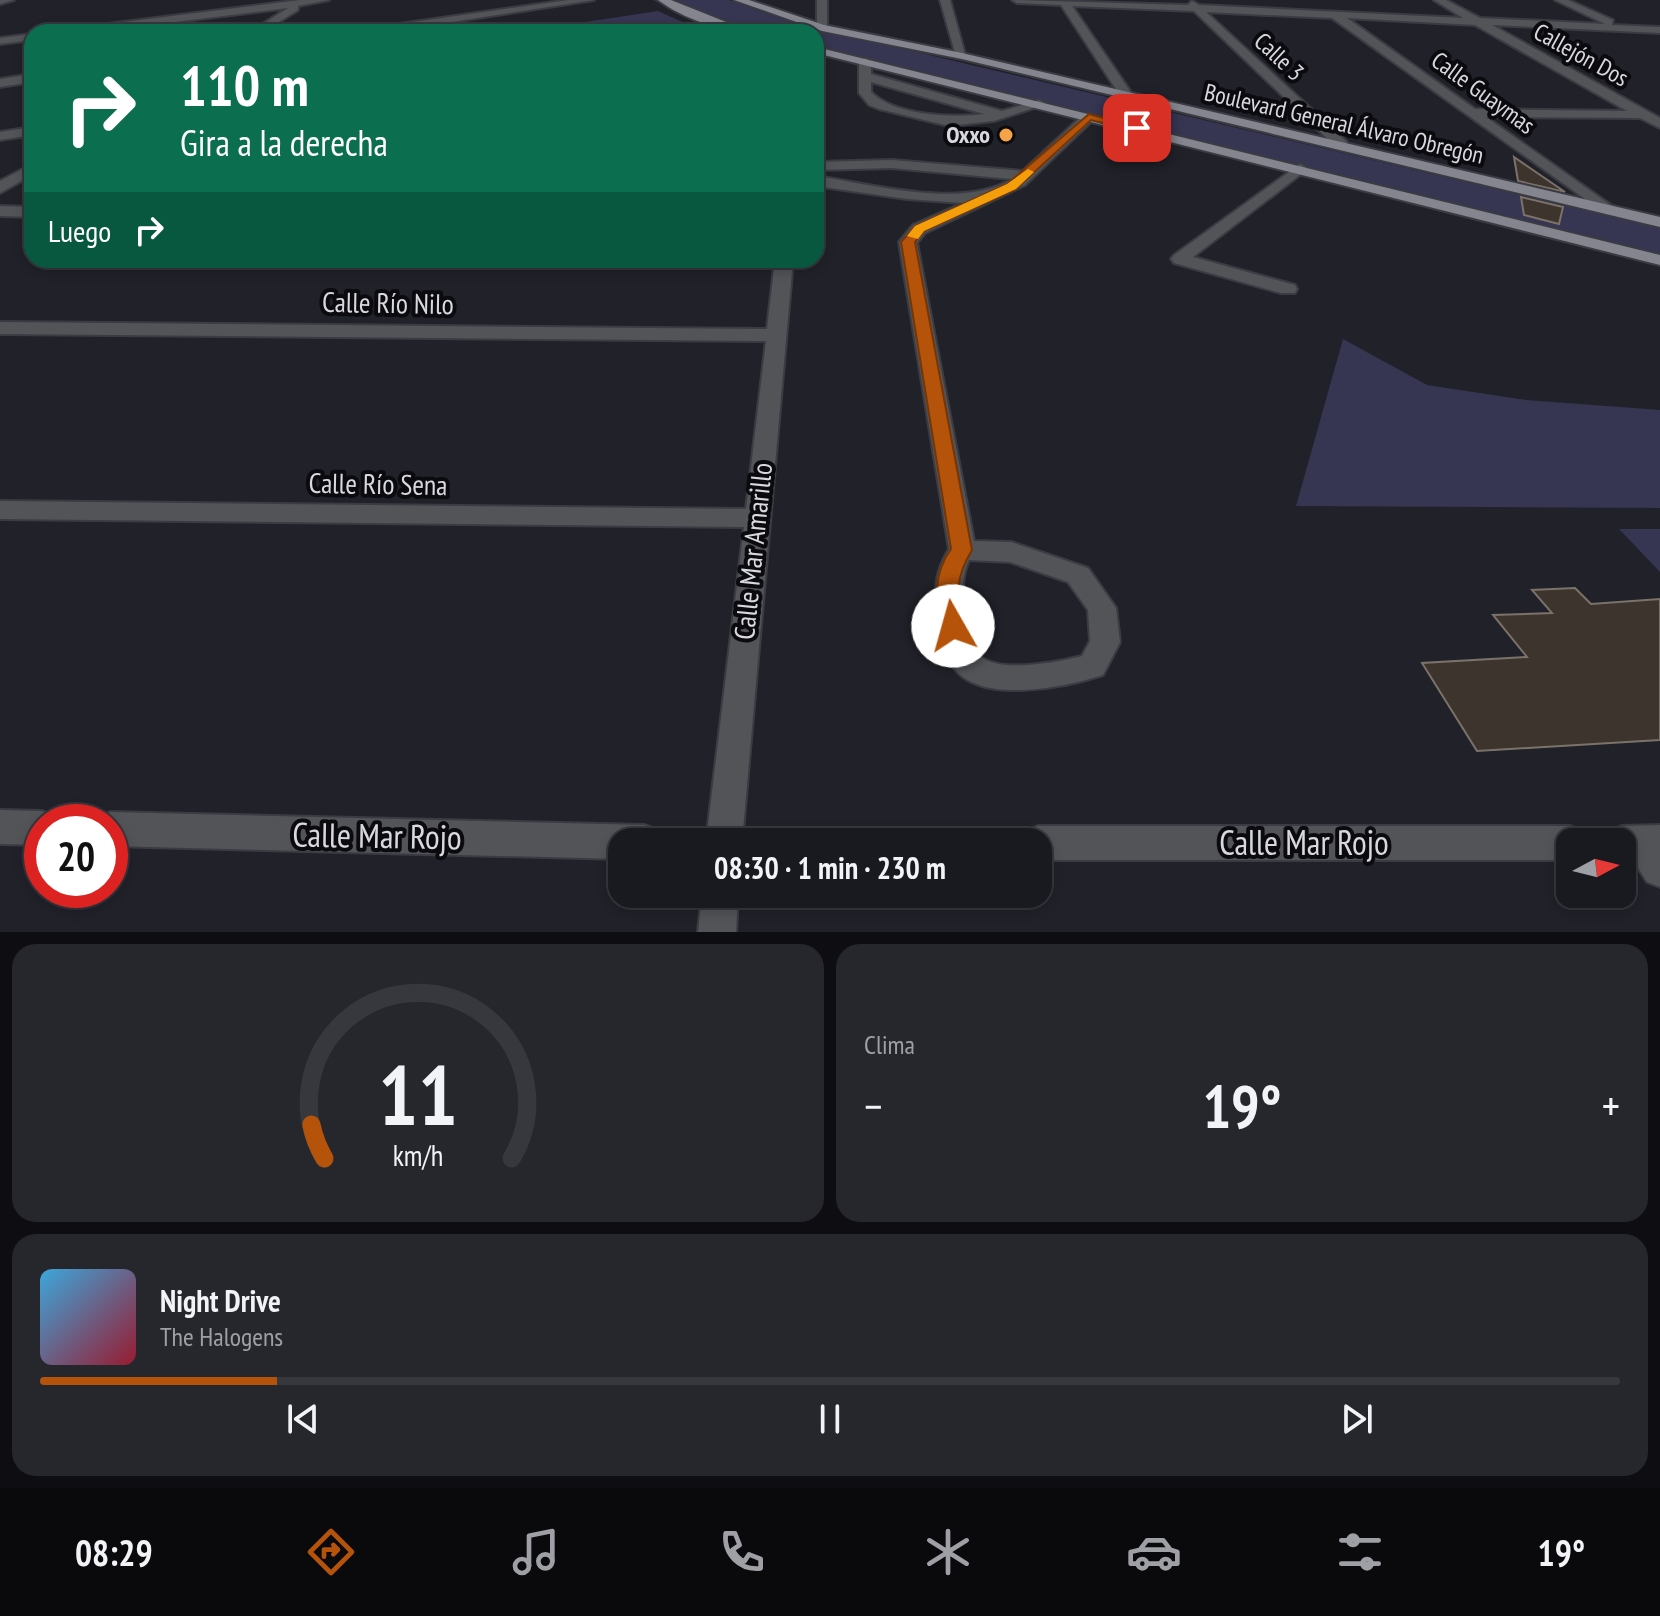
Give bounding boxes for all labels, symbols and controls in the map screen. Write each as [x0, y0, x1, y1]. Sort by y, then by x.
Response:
street label: Callejón Dos [1528, 16, 1634, 93]
street label: Calle 3 [1248, 26, 1311, 87]
street label: Calle Guaymas [1425, 45, 1541, 141]
text: 110 m [180, 49, 309, 121]
icon: right [48, 56, 152, 160]
street label: Boulevard General Álvaro Obregón [1201, 76, 1487, 171]
pin [1103, 94, 1171, 162]
icon: arrive [1115, 106, 1159, 150]
text: Gira a la derecha [180, 119, 388, 166]
place label: Oxxo [946, 119, 990, 150]
marker: Oxxo [997, 126, 1015, 144]
icon: right [127, 208, 171, 252]
text: Luego [48, 211, 111, 250]
street label: Calle Río Nilo [322, 283, 454, 322]
street label: Calle Mar Amarillo [725, 461, 780, 641]
street label: Calle Río Sena [308, 464, 448, 503]
position arrow [911, 584, 995, 668]
speed limit sign: 20 [24, 804, 128, 908]
street label: Calle Mar Rojo [292, 812, 462, 858]
street label: Calle Mar Rojo [1219, 820, 1389, 864]
north arrow [1556, 828, 1636, 908]
map controls [1556, 828, 1636, 908]
text: 08:30 · 1 min · 230 m [714, 848, 946, 887]
text: Clima [864, 1028, 915, 1061]
text: 11 [378, 1040, 458, 1148]
text: 19° [1202, 1067, 1282, 1145]
text: − [864, 1077, 882, 1134]
text: + [1602, 1077, 1620, 1134]
text: km/h [393, 1137, 443, 1174]
text: Night Drive [160, 1281, 281, 1320]
text: The Halogens [160, 1320, 283, 1353]
icon: previous [281, 1397, 325, 1441]
icon: pause [808, 1397, 852, 1441]
icon: next [1335, 1397, 1379, 1441]
icon: directions [303, 1524, 359, 1580]
icon: music [508, 1524, 564, 1580]
icon: phone [714, 1524, 770, 1580]
icon: climate [920, 1524, 976, 1580]
icon: car [1126, 1524, 1182, 1580]
icon: filters [1332, 1524, 1388, 1580]
text: 08:29 [75, 1529, 153, 1576]
text: 19° [1537, 1529, 1585, 1576]

